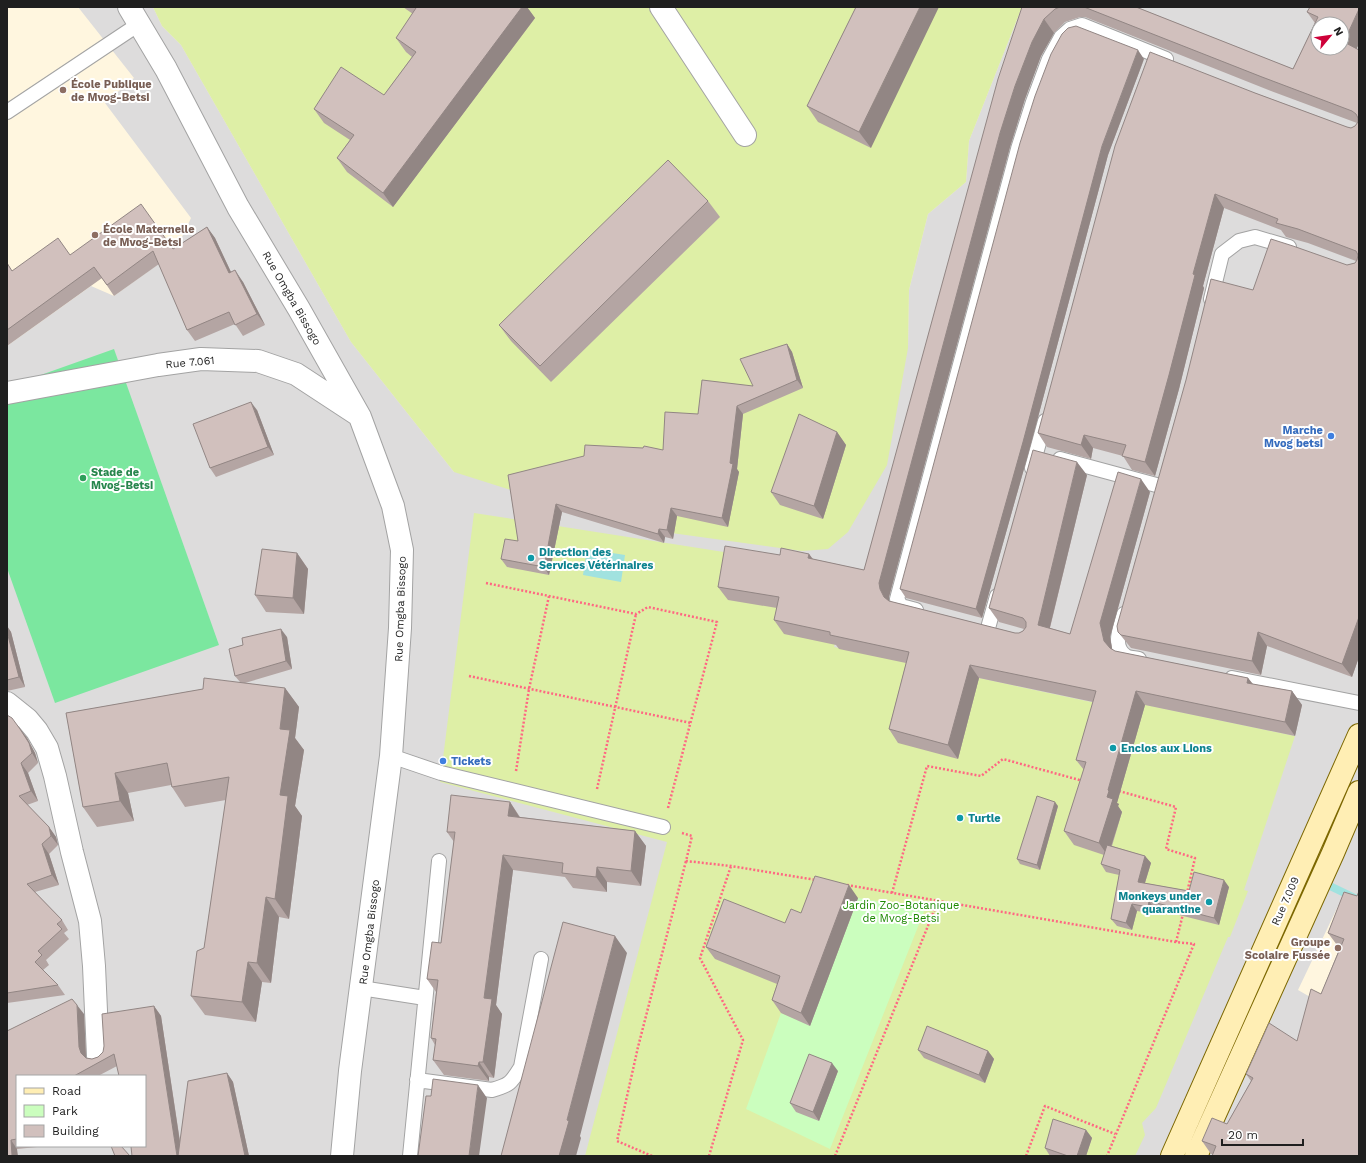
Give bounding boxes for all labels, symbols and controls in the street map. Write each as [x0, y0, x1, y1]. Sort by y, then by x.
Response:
north arrow [1310, 16, 1350, 56]
text: N [1331, 25, 1346, 38]
place label: École Publique de Mvog-Betsi [71, 78, 152, 104]
marker: École Publique de Mvog-Betsi [58, 85, 68, 95]
place label: École Maternelle de Mvog-Betsi [103, 223, 195, 249]
marker: École Maternelle de Mvog-Betsi [90, 230, 100, 240]
street label: Rue Omgba Bissogo [259, 249, 324, 347]
street label: Rue 7.061 [165, 354, 215, 371]
place label: Marche Mvog betsi [1264, 424, 1323, 450]
marker: Marche Mvog betsi [1326, 431, 1336, 441]
place label: Stade de Mvog-Betsi [91, 466, 153, 492]
marker: Stade de Mvog-Betsi [78, 473, 88, 483]
place label: Direction des Services Vétérinaires [539, 546, 654, 572]
marker: Direction des Services Vétérinaires [526, 553, 536, 563]
street label: Rue Omgba Bissogo [392, 556, 409, 662]
place label: Enclos aux Lions [1121, 742, 1212, 755]
marker: Enclos aux Lions [1108, 743, 1118, 753]
place label: Tickets [451, 755, 491, 768]
marker: Tickets [438, 756, 448, 766]
place label: Turtle [968, 812, 1001, 825]
marker: Turtle [955, 813, 965, 823]
street label: Rue 7.009 [1269, 875, 1302, 928]
street label: Rue Omgba Bissogo [357, 879, 382, 985]
place label: Monkeys under quarantine [1118, 890, 1201, 916]
marker: Monkeys under quarantine [1204, 897, 1214, 907]
park label: Jardin Zoo-Botanique de Mvog-Betsi [843, 899, 959, 925]
place label: Groupe Scolaire Fussée [1245, 936, 1330, 962]
marker: Groupe Scolaire Fussée [1333, 943, 1343, 953]
legend [16, 1075, 146, 1147]
text: Road [52, 1084, 81, 1098]
text: Park [52, 1104, 78, 1118]
scale bar [1222, 1121, 1303, 1147]
text: Building [52, 1124, 99, 1138]
text: 20 m [1228, 1128, 1258, 1142]

